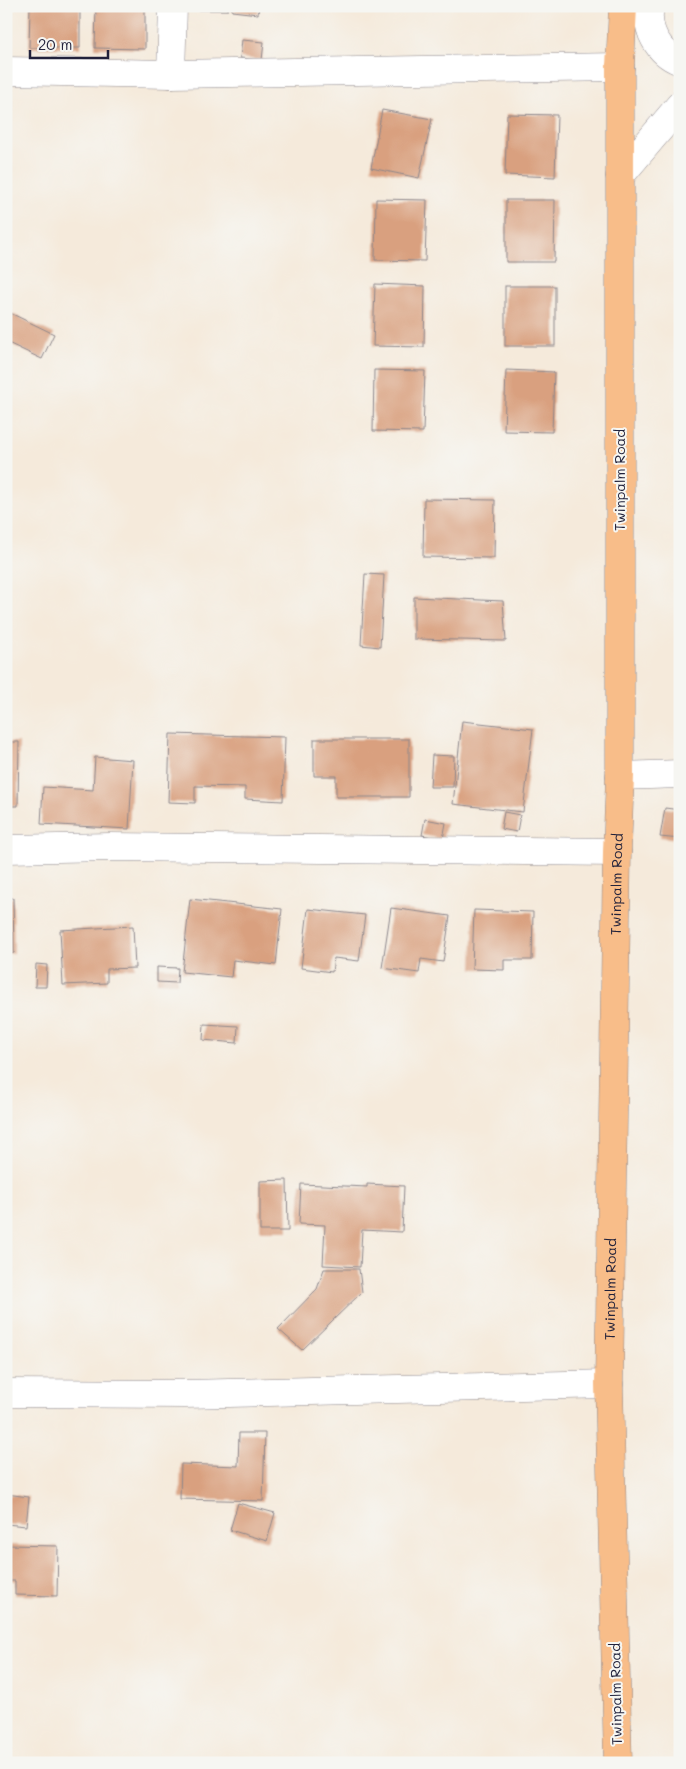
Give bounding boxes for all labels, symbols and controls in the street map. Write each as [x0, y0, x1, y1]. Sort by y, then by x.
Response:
scale bar [30, 28, 108, 60]
text: 20 m [38, 34, 72, 54]
street label: Twinpalm Road [610, 429, 629, 531]
street label: Twinpalm Road [606, 833, 627, 935]
street label: Twinpalm Road [600, 1238, 620, 1340]
street label: Twinpalm Road [605, 1643, 626, 1745]

